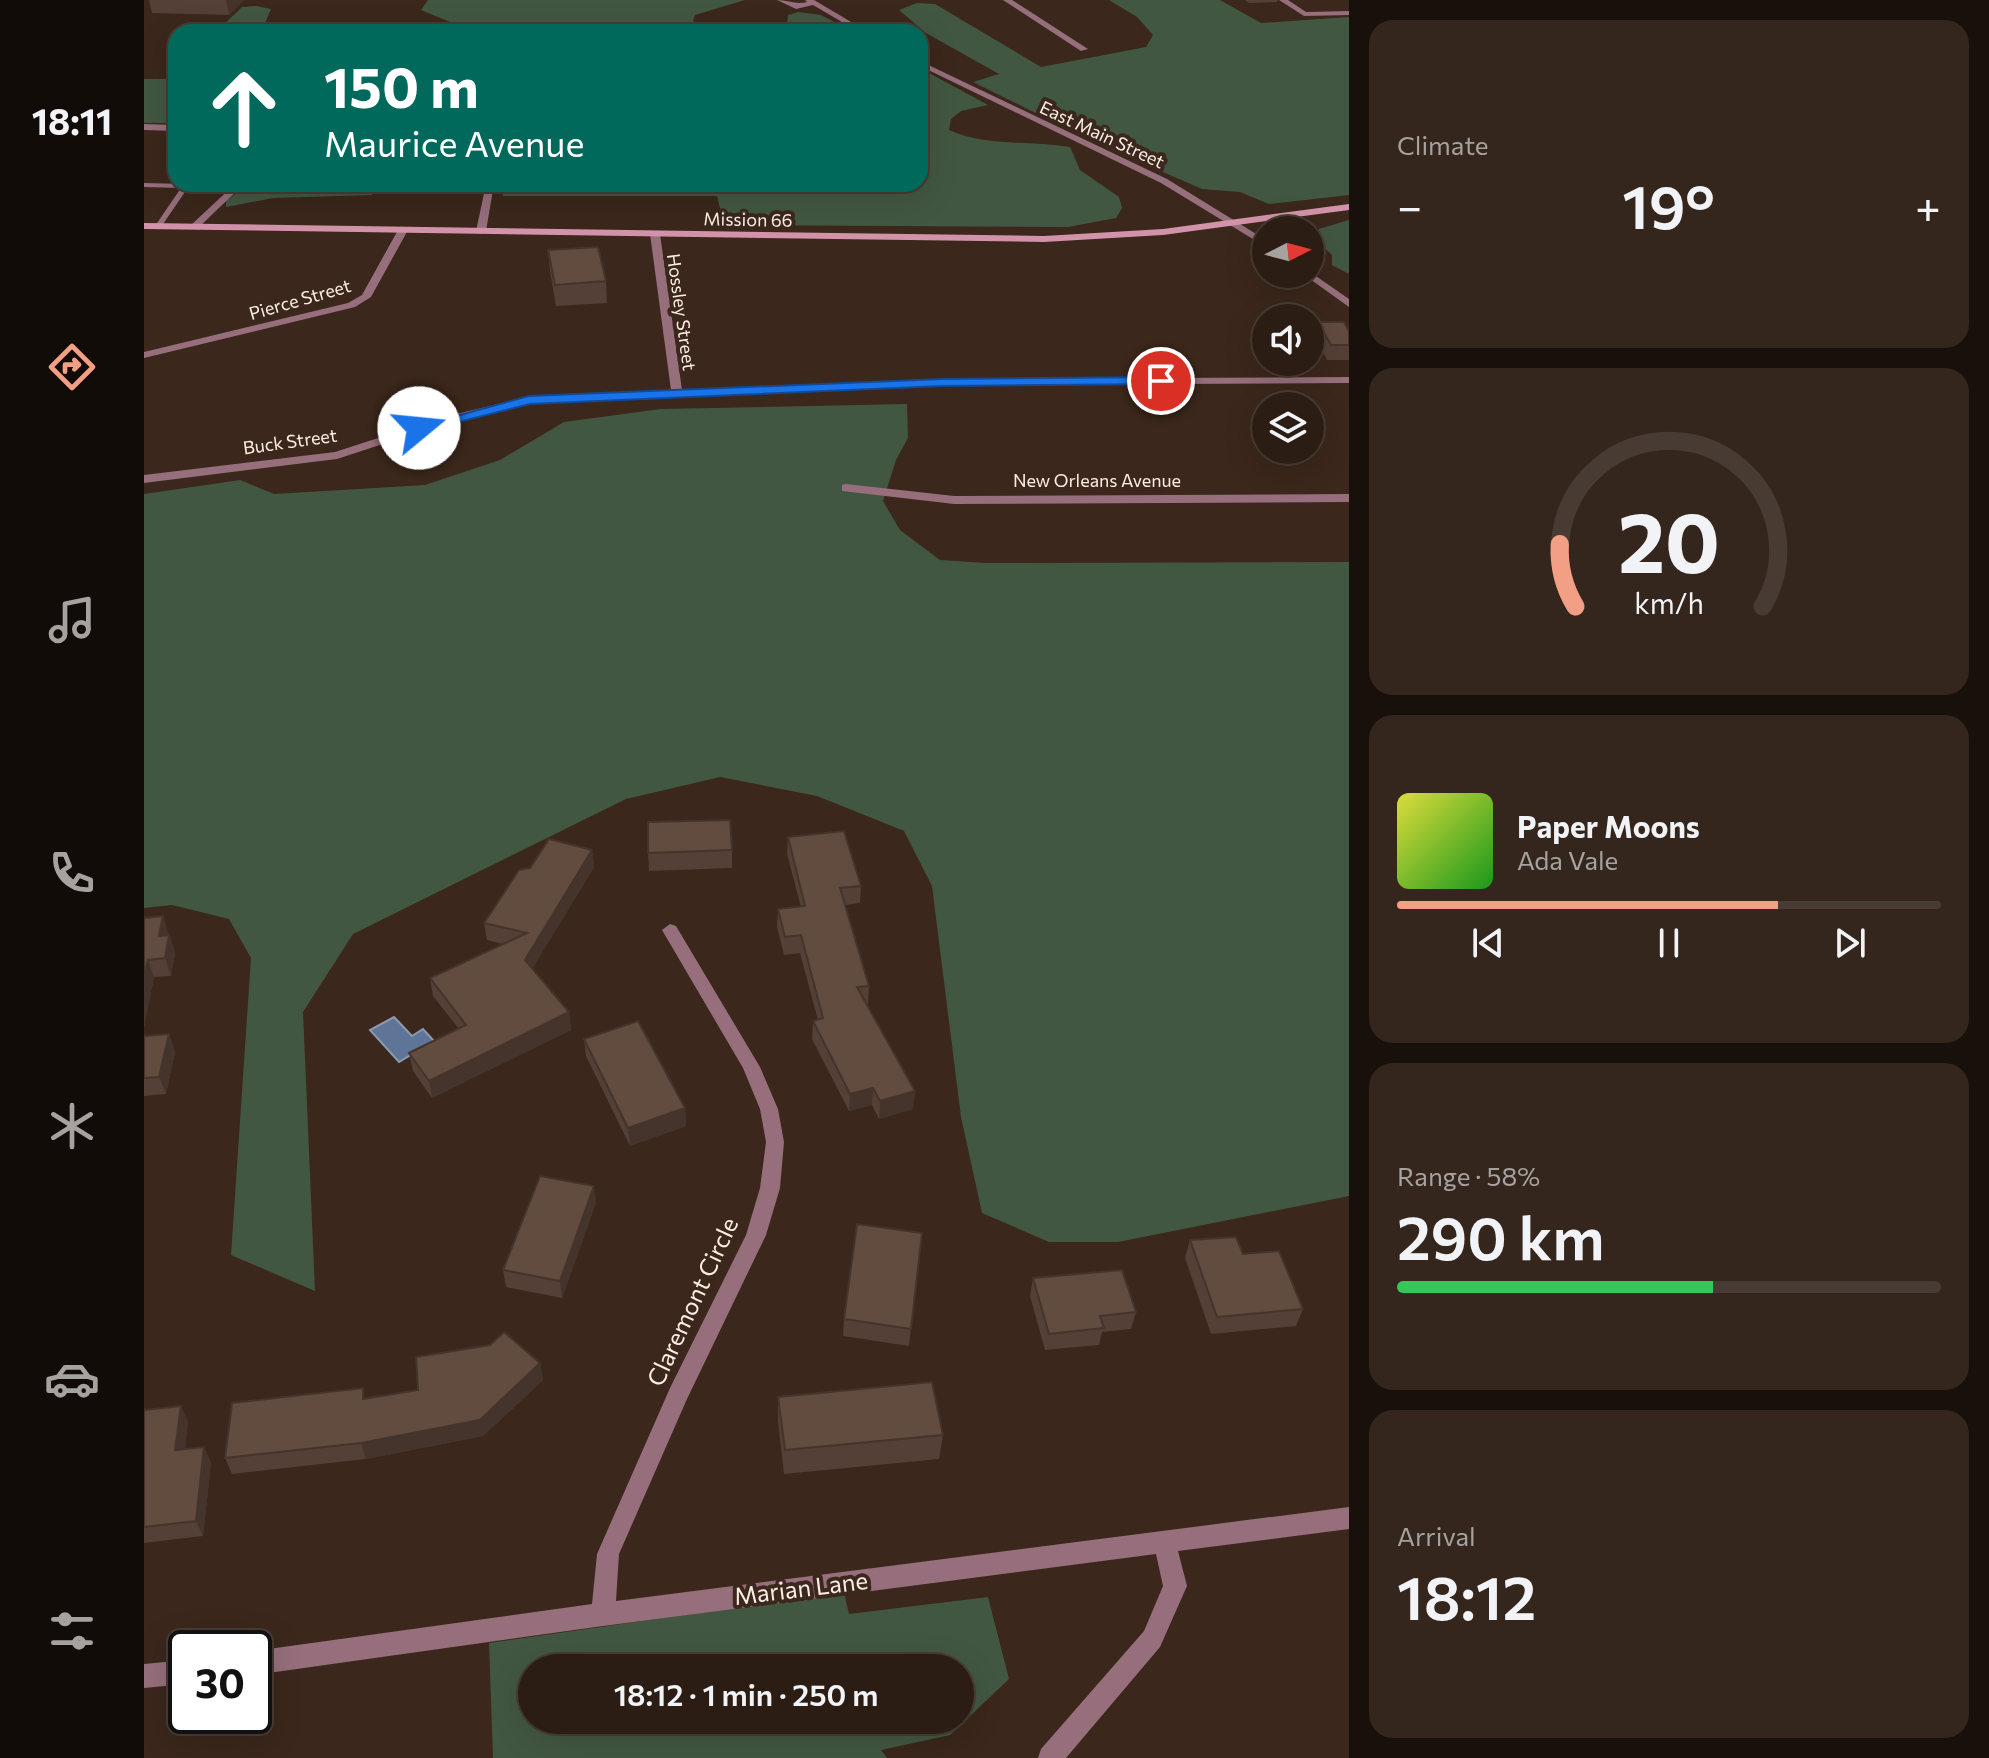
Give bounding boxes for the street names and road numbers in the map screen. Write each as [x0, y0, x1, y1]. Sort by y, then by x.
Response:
street label: East Main Street [1037, 96, 1168, 173]
street label: Mission 66 [703, 207, 793, 231]
street label: Hossley Street [663, 252, 701, 372]
street label: Pierce Street [246, 274, 353, 324]
street label: Buck Street [241, 424, 338, 458]
street label: New Orleans Avenue [1013, 469, 1181, 491]
street label: Claremont Circle [640, 1212, 743, 1390]
street label: Marian Lane [732, 1565, 869, 1610]

